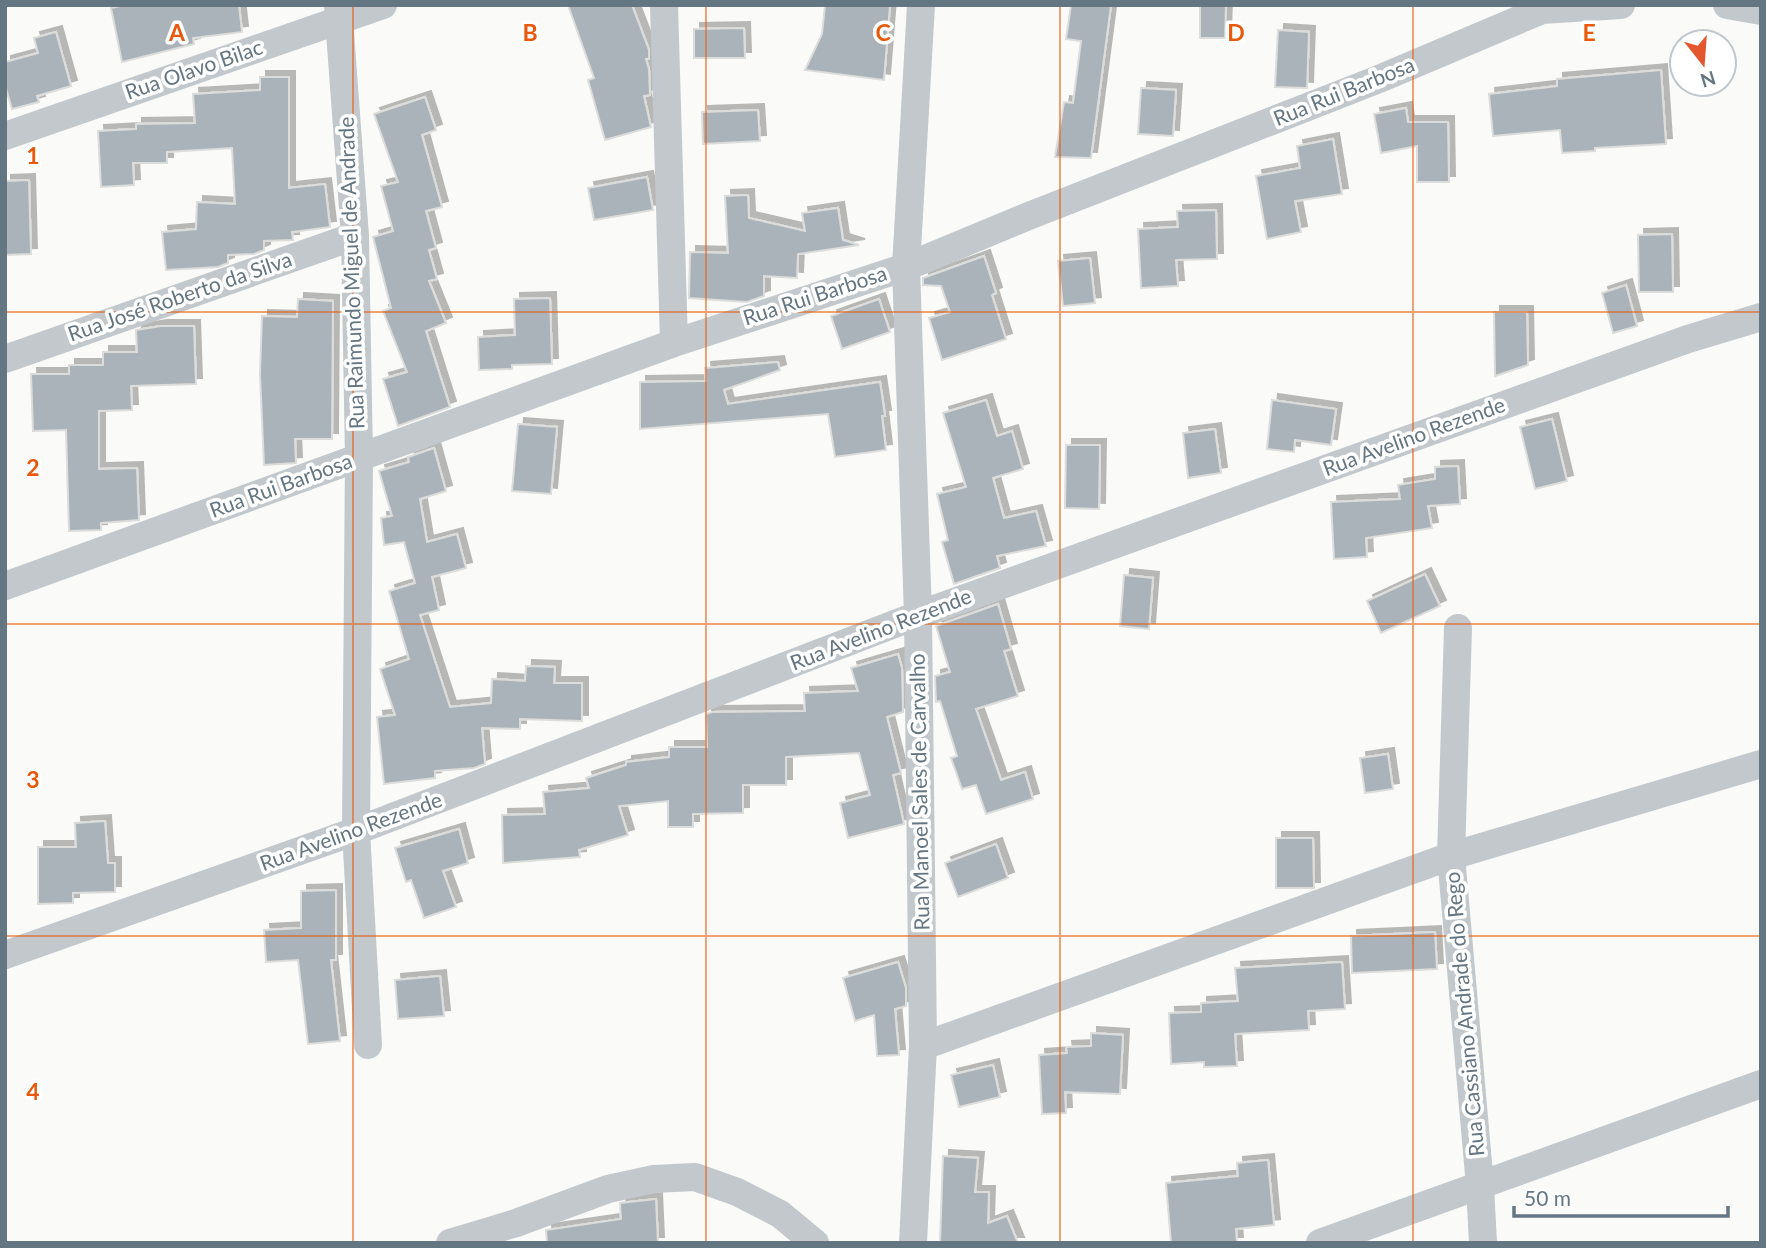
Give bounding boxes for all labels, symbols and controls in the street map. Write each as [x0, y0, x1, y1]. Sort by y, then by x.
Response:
text: A [168, 18, 186, 46]
text: B [522, 18, 538, 46]
text: C [875, 18, 891, 46]
text: D [1227, 18, 1245, 46]
text: E [1582, 18, 1596, 46]
north arrow [1668, 28, 1738, 98]
street label: Rua Olavo Bilac [122, 33, 266, 104]
street label: Rua Rui Barbosa [1269, 51, 1418, 130]
text: N [1698, 67, 1718, 93]
street label: Rua Raimundo Miguel de Andrade [333, 116, 368, 430]
text: 1 [26, 141, 40, 169]
street label: Rua José Roberto da Silva [64, 245, 295, 346]
street label: Rua Rui Barbosa [739, 260, 890, 330]
street label: Rua Avelino Rezende [1319, 391, 1508, 480]
street label: Rua Rui Barbosa [206, 447, 355, 522]
text: 2 [26, 453, 40, 481]
street label: Rua Avelino Rezende [786, 583, 975, 675]
street label: Rua Manoel Sales de Carvalho [904, 653, 933, 931]
text: 3 [26, 765, 40, 793]
street label: Rua Avelino Rezende [256, 786, 445, 875]
street label: Rua Cassiano Andrade do Rego [1439, 871, 1488, 1158]
text: 4 [26, 1077, 40, 1105]
scale bar [1514, 1174, 1728, 1218]
text: 50 m [1524, 1185, 1571, 1210]

